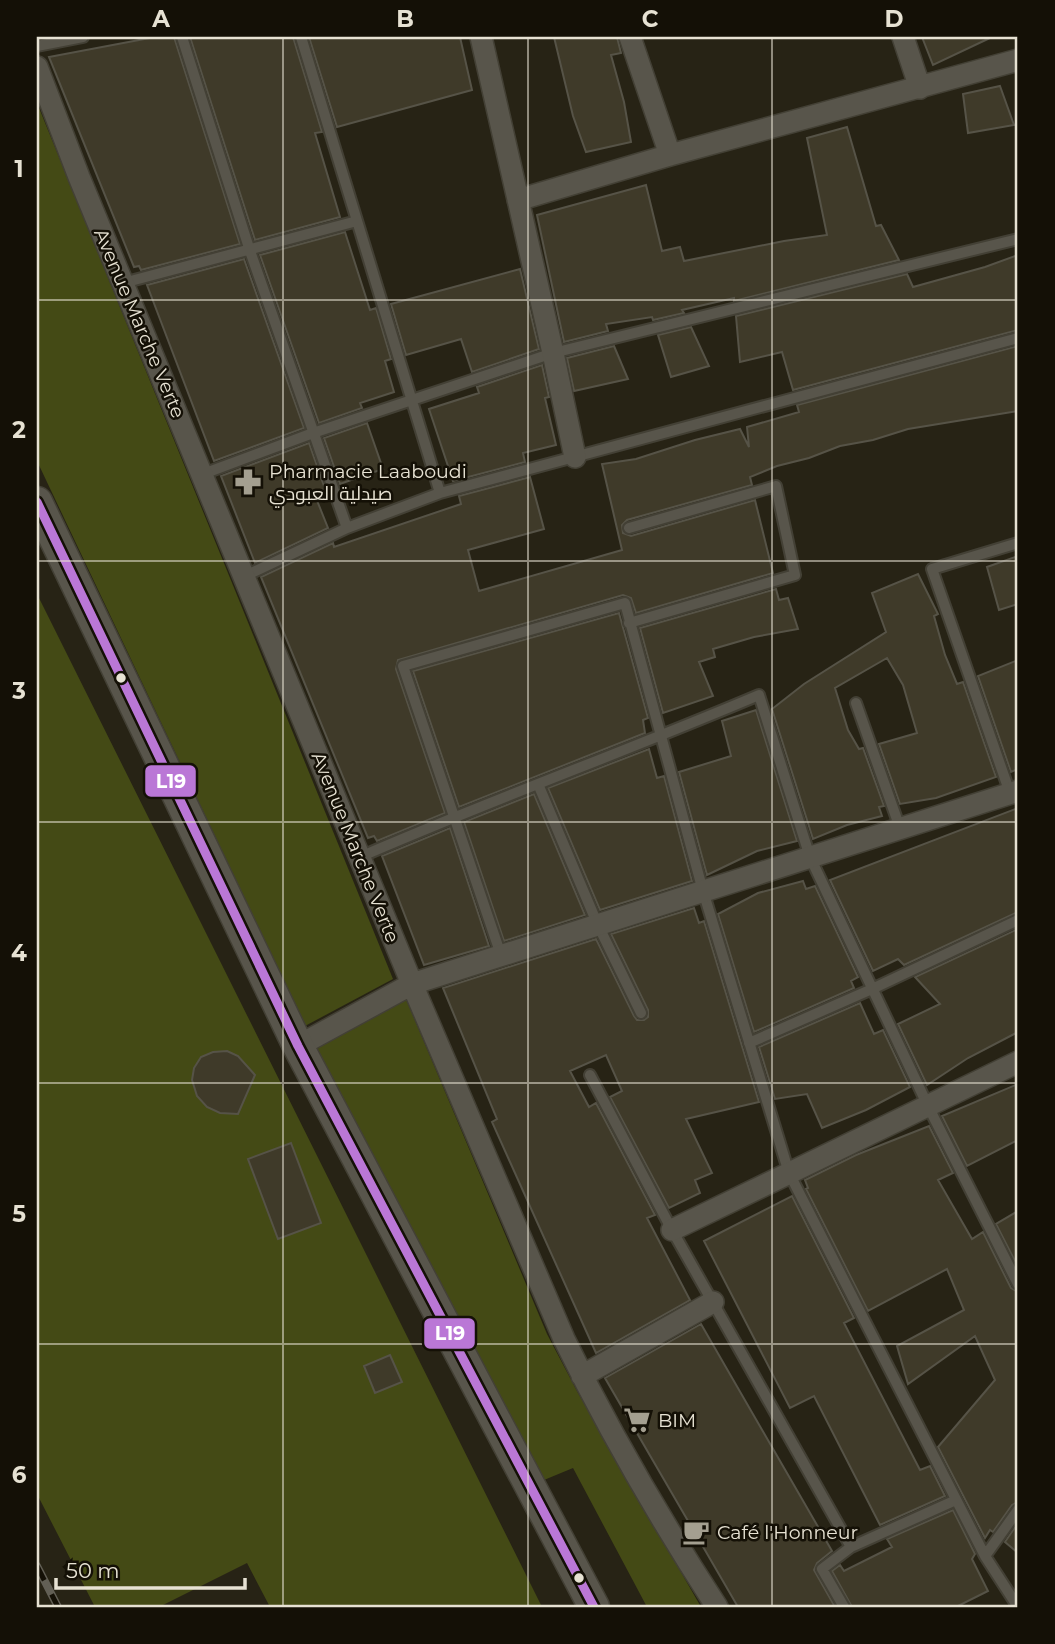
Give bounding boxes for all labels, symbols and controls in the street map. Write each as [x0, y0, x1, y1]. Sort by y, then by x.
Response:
text: A [151, 5, 170, 33]
text: B [396, 5, 414, 33]
text: C [642, 5, 659, 33]
text: D [885, 5, 904, 33]
text: 1 [14, 155, 24, 183]
street label: Avenue Marche Verte [89, 225, 190, 421]
text: 2 [12, 416, 26, 444]
place label: Pharmacie Laaboudi صيدلية العبودي [269, 460, 467, 508]
pharmacy icon: Pharmacie Laaboudi صيدلية العبودي [233, 467, 263, 497]
unlabelled marker [114, 671, 128, 685]
text: 3 [11, 677, 26, 705]
street label: Avenue Marche Verte [307, 748, 404, 946]
line badge: L19 [144, 764, 197, 798]
text: L19 [156, 770, 186, 793]
text: 4 [11, 939, 27, 967]
text: 5 [12, 1200, 26, 1228]
line badge: L19 [423, 1317, 476, 1350]
text: L19 [435, 1322, 465, 1345]
supermarket icon: BIM [622, 1405, 652, 1435]
place label: BIM [658, 1409, 696, 1432]
text: 6 [12, 1461, 27, 1489]
cafe icon: Café l'Honneur [681, 1517, 711, 1547]
place label: Café l'Honneur [717, 1521, 858, 1544]
scale bar [56, 1546, 245, 1590]
text: 50 m [66, 1558, 120, 1583]
unlabelled marker [572, 1571, 586, 1585]

